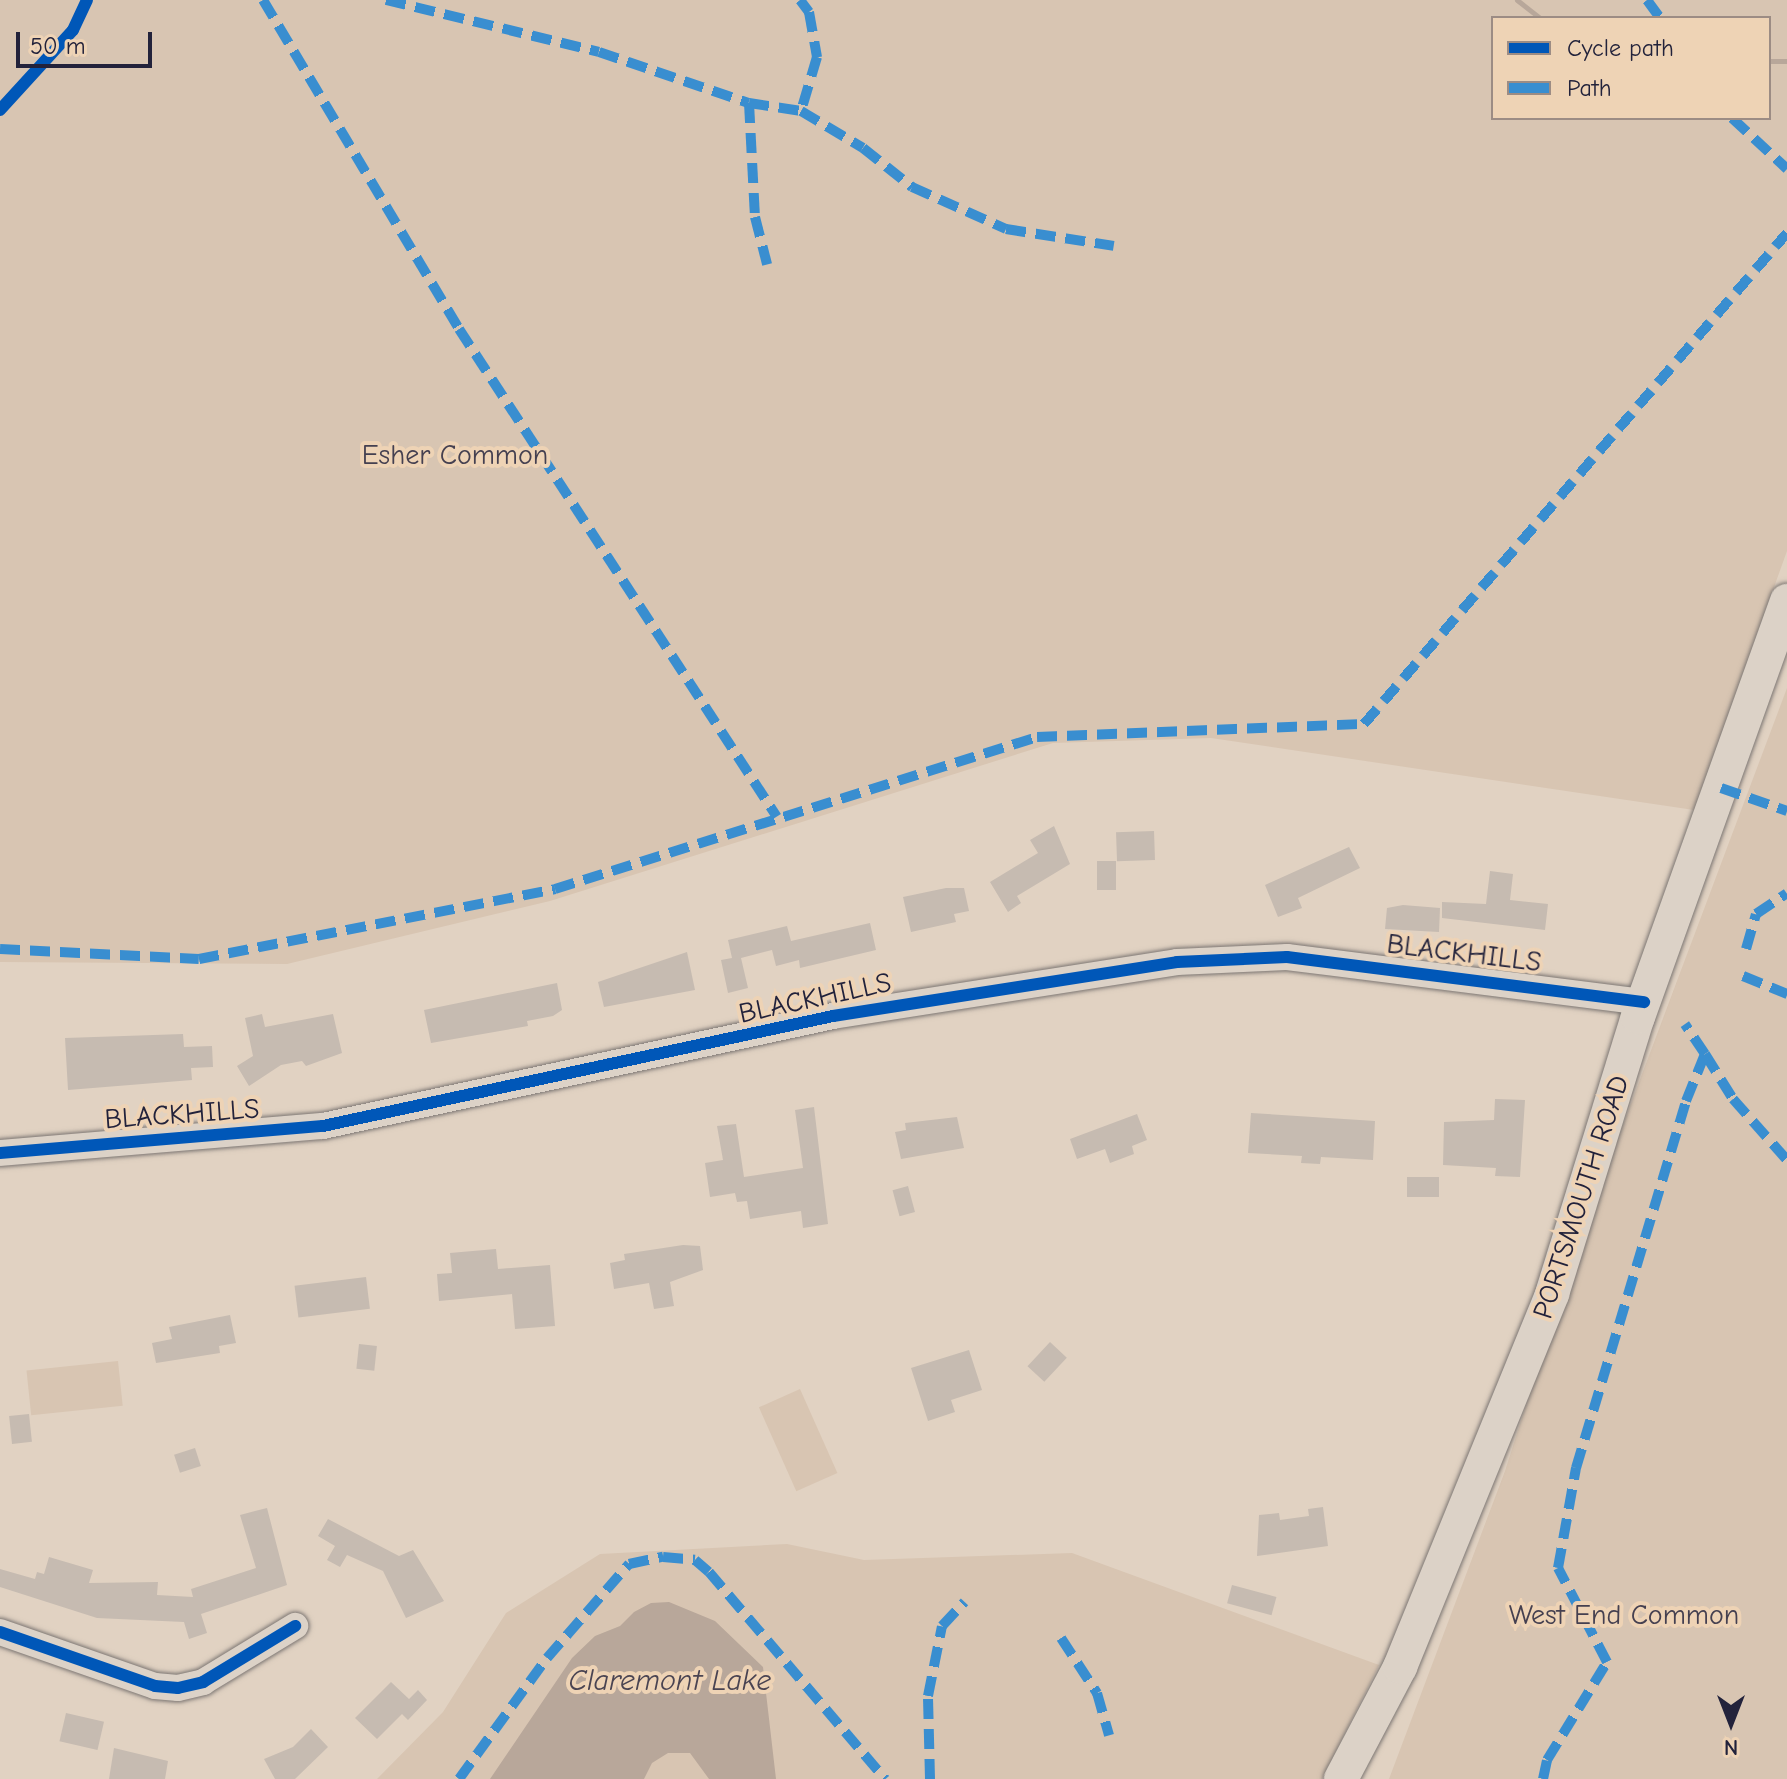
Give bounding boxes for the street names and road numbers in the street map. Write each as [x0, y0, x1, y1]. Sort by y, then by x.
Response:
street label: BLACKHILLS [1385, 927, 1543, 979]
street label: BLACKHILLS [736, 965, 894, 1031]
street label: PORTSMOUTH ROAD [1526, 1071, 1636, 1323]
street label: BLACKHILLS [103, 1092, 261, 1136]

